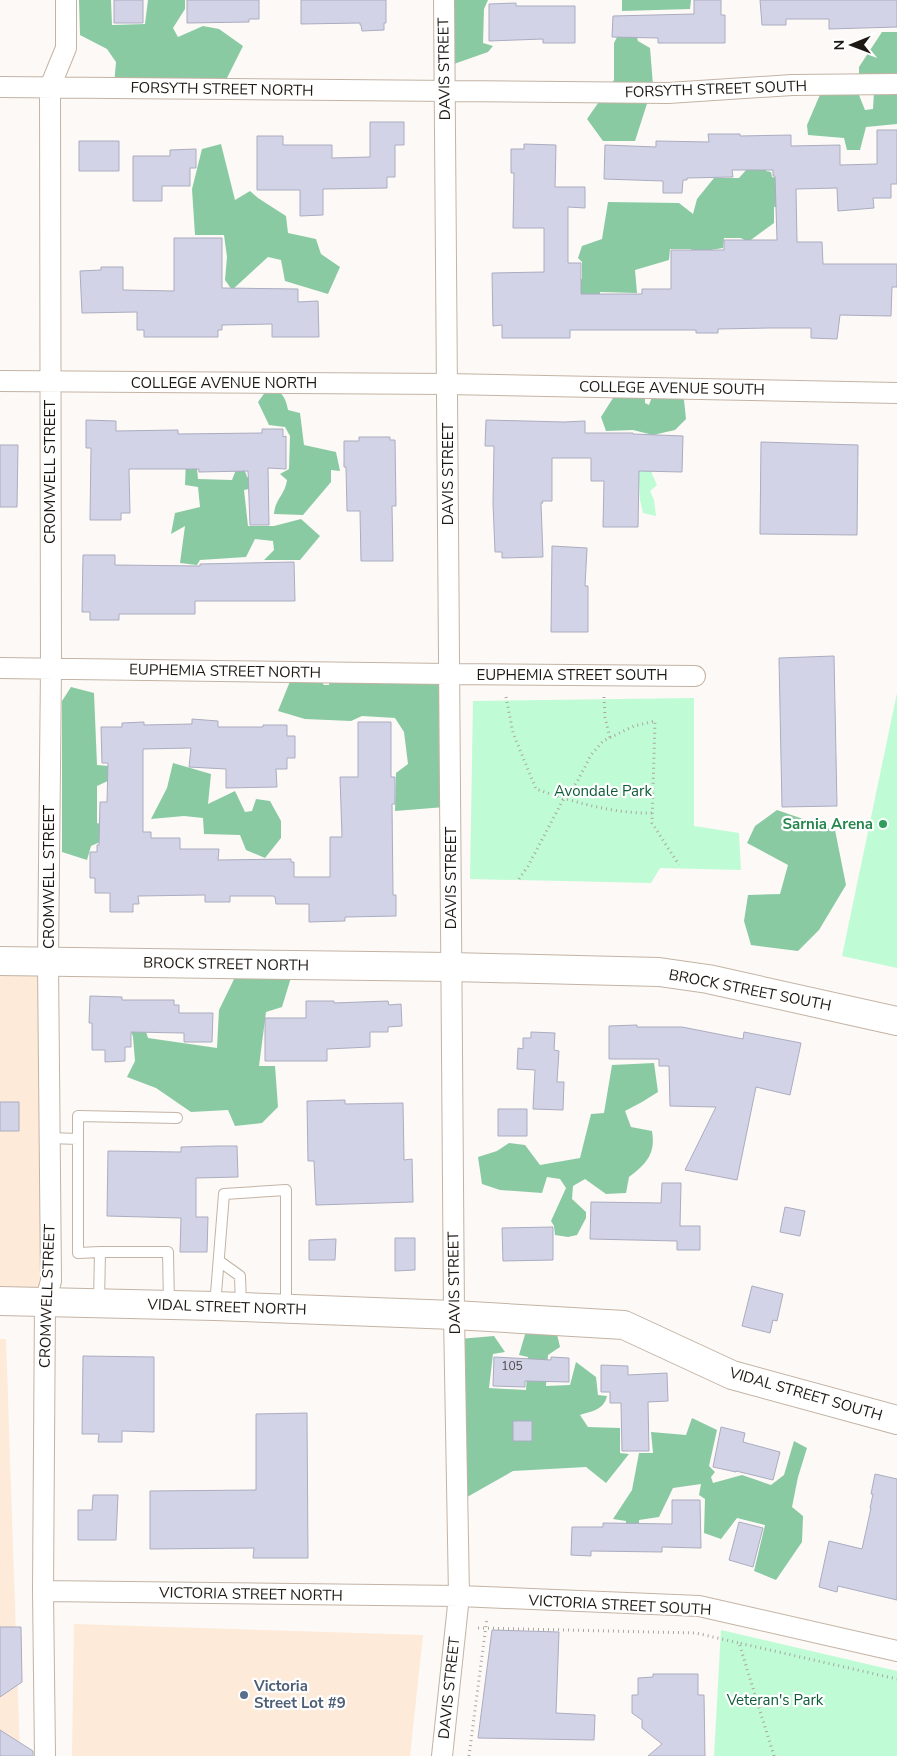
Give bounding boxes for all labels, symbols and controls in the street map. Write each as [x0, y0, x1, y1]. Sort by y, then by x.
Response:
street label: DAVIS STREET [433, 17, 455, 121]
north arrow [827, 20, 877, 70]
text: N [830, 40, 849, 51]
street label: FORSYTH STREET SOUTH [625, 76, 807, 102]
street label: FORSYTH STREET NORTH [130, 77, 314, 101]
street label: COLLEGE AVENUE NORTH [131, 373, 317, 393]
street label: COLLEGE AVENUE SOUTH [579, 376, 765, 400]
street label: CROMWELL STREET [40, 400, 60, 544]
street label: DAVIS STREET [438, 423, 458, 525]
street label: EUPHEMIA STREET NORTH [129, 659, 321, 683]
street label: EUPHEMIA STREET SOUTH [476, 665, 668, 685]
park label: Avondale Park [554, 781, 652, 801]
street label: CROMWELL STREET [39, 805, 59, 949]
place label: Sarnia Arena [783, 814, 873, 834]
marker: Sarnia Arena [877, 818, 889, 830]
street label: DAVIS STREET [441, 827, 461, 929]
street label: BROCK STREET NORTH [143, 953, 309, 975]
street label: BROCK STREET SOUTH [667, 964, 833, 1016]
street label: CROMWELL STREET [34, 1224, 60, 1368]
street label: DAVIS STREET [443, 1231, 465, 1335]
street label: VIDAL STREET NORTH [146, 1294, 307, 1320]
house number: 105 [501, 1358, 523, 1374]
street label: VIDAL STREET SOUTH [726, 1362, 885, 1425]
street label: VICTORIA STREET NORTH [158, 1582, 343, 1606]
street label: VICTORIA STREET SOUTH [527, 1590, 712, 1620]
street label: DAVIS STREET [434, 1636, 464, 1740]
place label: Victoria Street Lot #9 [253, 1676, 346, 1713]
marker: Victoria Street Lot #9 [238, 1689, 250, 1701]
park label: Veteran's Park [726, 1690, 824, 1710]

